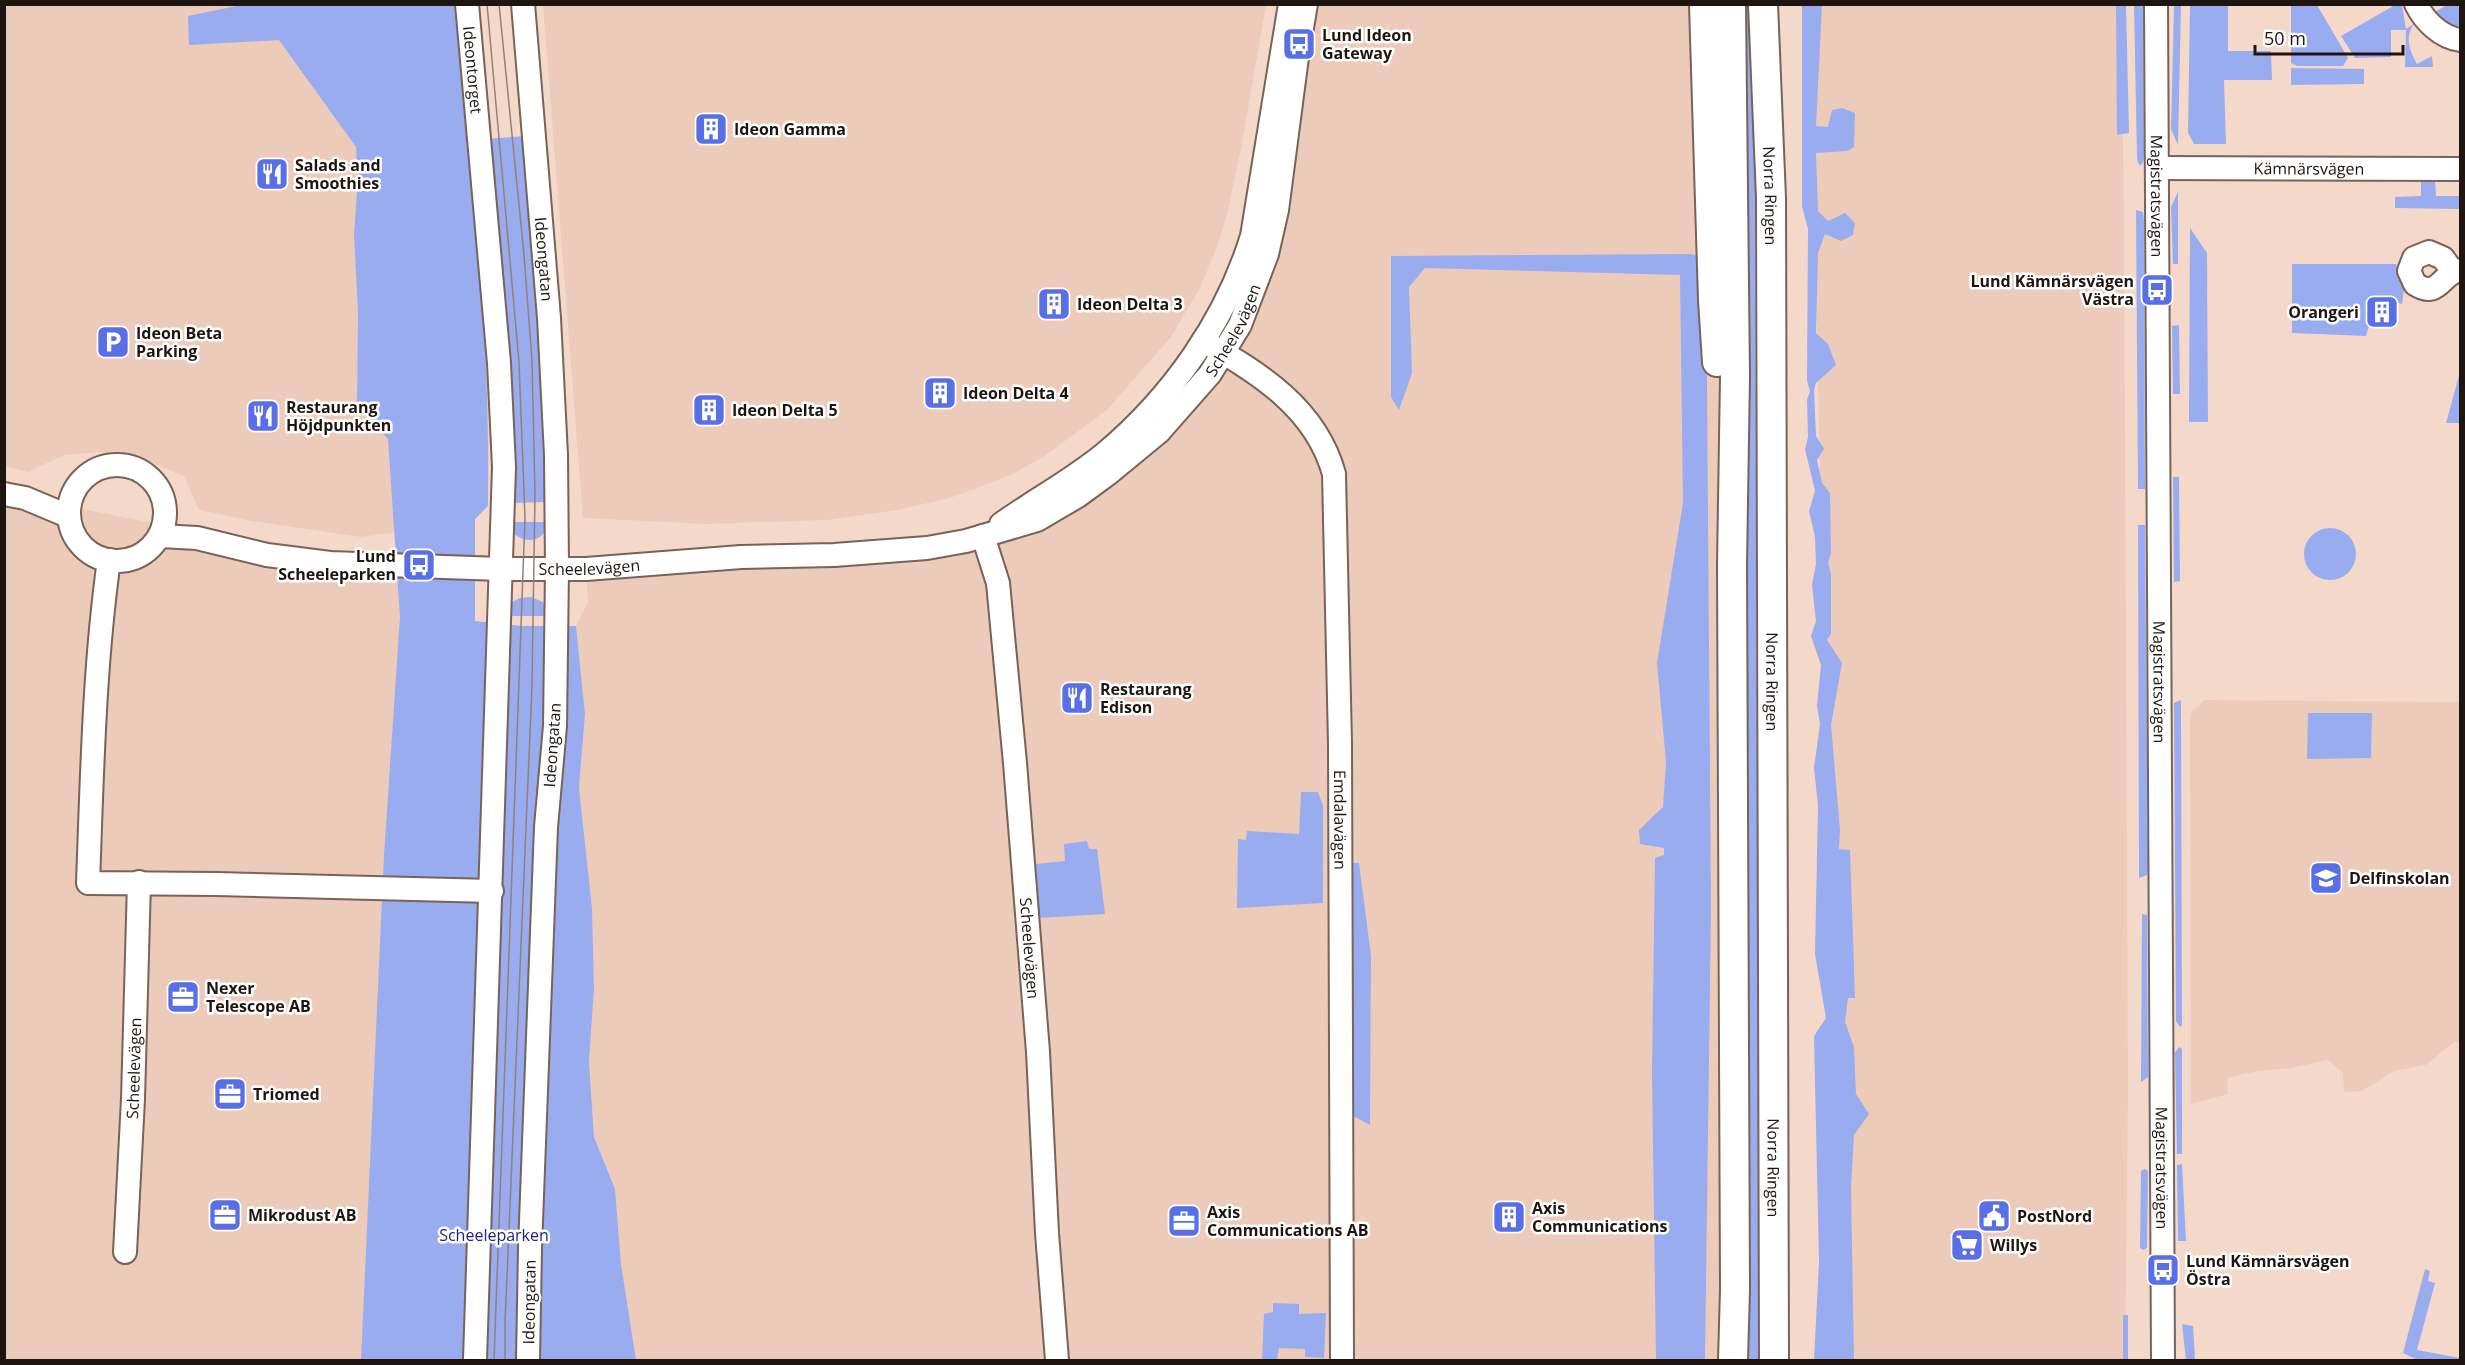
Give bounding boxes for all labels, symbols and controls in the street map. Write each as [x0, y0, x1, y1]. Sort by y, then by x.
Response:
scale bar [2255, 18, 2404, 56]
place label: Lund Ideon Gateway [1322, 24, 1412, 64]
street label: Ideontorget [458, 25, 488, 115]
bus stop icon: Lund Ideon Gateway [1281, 26, 1317, 62]
text: 50 m [2264, 26, 2306, 50]
building icon: Ideon Gamma [693, 111, 729, 147]
place label: Ideon Gamma [734, 118, 846, 140]
street label: Magistratsvägen [2146, 135, 2168, 257]
street label: Norra Ringen [1758, 146, 1782, 245]
place label: Salads and Smoothies [295, 154, 381, 194]
restaurant icon: Salads and Smoothies [254, 156, 290, 192]
street label: Kämnärsvägen [2254, 157, 2364, 180]
street label: Ideongatan [530, 216, 559, 302]
place label: Lund Kämnärsvägen Västra [1970, 270, 2134, 310]
bus stop icon: Lund Kämnärsvägen Västra [2139, 272, 2175, 308]
street label: Scheelevägen [1200, 281, 1266, 381]
building icon: Ideon Delta 3 [1036, 286, 1072, 322]
place label: Ideon Delta 3 [1077, 293, 1183, 315]
building icon: Orangeri [2364, 294, 2400, 330]
place label: Orangeri [2288, 301, 2359, 323]
place label: Ideon Beta Parking [136, 322, 222, 362]
parking icon: Ideon Beta Parking [95, 324, 131, 360]
building icon: Ideon Delta 4 [922, 375, 958, 411]
place label: Ideon Delta 4 [963, 382, 1069, 404]
building icon: Ideon Delta 5 [691, 392, 727, 428]
place label: Restaurang Höjdpunkten [286, 396, 391, 436]
restaurant icon: Restaurang Höjdpunkten [245, 398, 281, 434]
place label: Ideon Delta 5 [732, 399, 838, 421]
place label: Lund Scheeleparken [278, 545, 396, 585]
bus stop icon: Lund Scheeleparken [401, 547, 437, 583]
street label: Scheelevägen [538, 554, 641, 580]
street label: Magistratsvägen [2148, 621, 2171, 743]
street label: Norra Ringen [1761, 632, 1783, 731]
place label: Restaurang Edison [1100, 678, 1192, 718]
restaurant icon: Restaurang Edison [1059, 680, 1095, 716]
street label: Ideongatan [538, 702, 566, 788]
street label: Emdalavägen [1329, 770, 1351, 870]
school or university icon: Delfinskolan [2308, 860, 2344, 896]
place label: Delfinskolan [2349, 867, 2450, 889]
street label: Scheelevägen [1015, 897, 1045, 1000]
place label: Nexer Telescope AB [206, 977, 311, 1017]
office icon: Nexer Telescope AB [165, 979, 201, 1015]
street label: Scheelevägen [121, 1017, 146, 1120]
office icon: Triomed [212, 1076, 248, 1112]
place label: Triomed [253, 1083, 320, 1105]
street label: Magistratsvägen [2151, 1107, 2173, 1229]
street label: Norra Ringen [1762, 1118, 1785, 1217]
office icon: Mikrodust AB [207, 1197, 243, 1233]
place label: Axis Communications [1532, 1197, 1668, 1237]
public building icon: PostNord [1976, 1198, 2012, 1234]
building icon: Axis Communications [1491, 1199, 1527, 1235]
place label: Axis Communications AB [1207, 1201, 1368, 1241]
office icon: Axis Communications AB [1166, 1203, 1202, 1239]
place label: Mikrodust AB [248, 1204, 357, 1226]
place label: PostNord [2017, 1205, 2092, 1227]
park label: Scheeleparken [439, 1224, 549, 1246]
supermarket icon: Willys [1949, 1227, 1985, 1263]
place label: Willys [1990, 1234, 2037, 1256]
place label: Lund Kämnärsvägen Östra [2186, 1250, 2350, 1290]
bus stop icon: Lund Kämnärsvägen Östra [2145, 1252, 2181, 1288]
street label: Ideongatan [517, 1259, 541, 1345]

